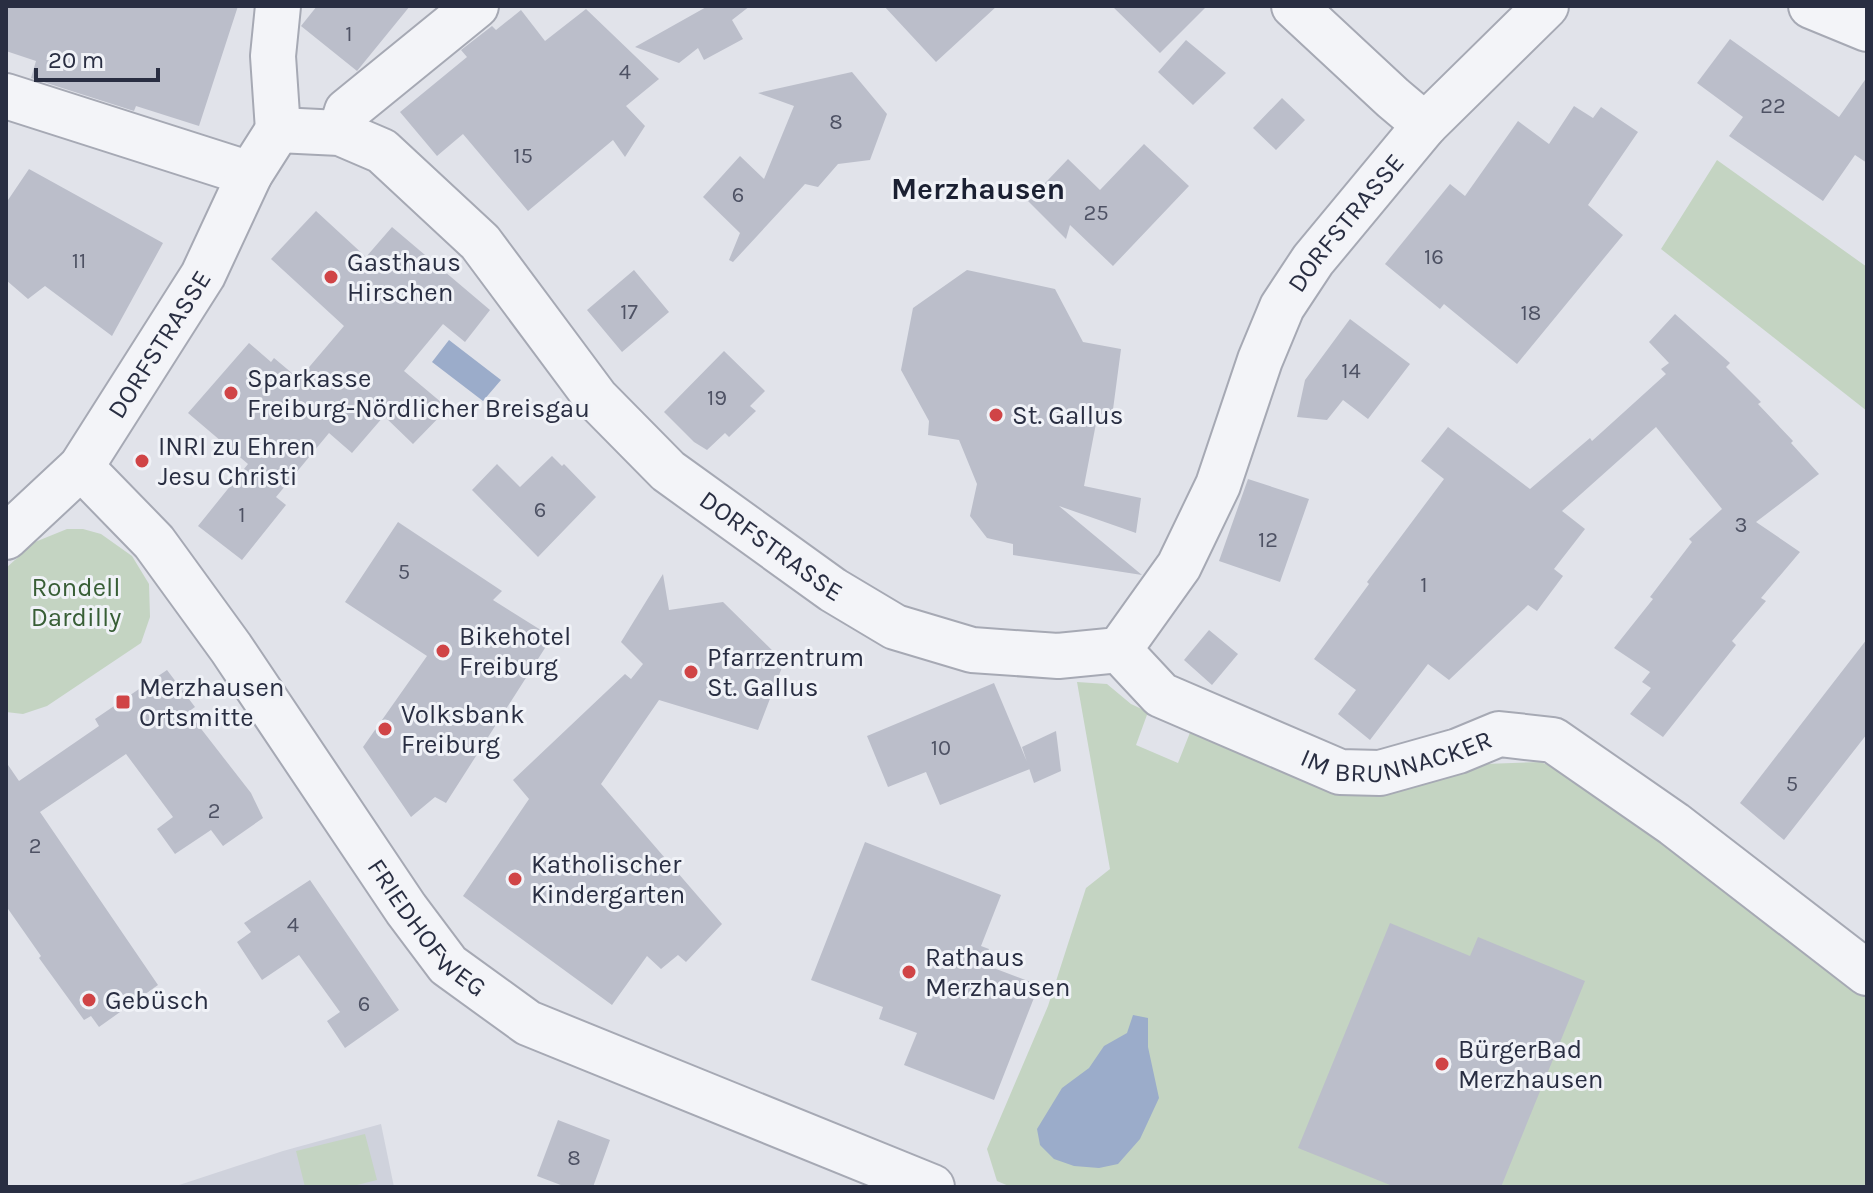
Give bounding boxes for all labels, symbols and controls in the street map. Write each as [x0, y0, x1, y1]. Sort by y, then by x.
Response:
house number: 1 [345, 21, 353, 47]
scale bar [36, 32, 158, 82]
text: 20 m [48, 46, 104, 74]
house number: 4 [619, 59, 631, 85]
house number: 22 [1760, 93, 1786, 119]
house number: 8 [829, 109, 843, 135]
house number: 15 [513, 143, 533, 169]
street label: DORFSTRASSE [1281, 147, 1410, 298]
district label: Merzhausen [891, 171, 1065, 207]
house number: 6 [732, 182, 744, 208]
house number: 25 [1083, 200, 1109, 226]
house number: 16 [1424, 244, 1444, 270]
place label: Gasthaus Hirschen [347, 247, 461, 308]
house number: 11 [72, 248, 86, 274]
street label: DORFSTRASSE [101, 265, 217, 424]
marker: Gasthaus Hirschen [322, 268, 340, 286]
house number: 17 [620, 299, 638, 325]
house number: 18 [1521, 300, 1541, 326]
house number: 14 [1341, 358, 1361, 384]
place label: Sparkasse Freiburg-Nördlicher Breisgau [247, 363, 590, 424]
marker: Sparkasse Freiburg-Nördlicher Breisgau [222, 384, 240, 402]
house number: 19 [707, 385, 727, 411]
place label: St. Gallus [1012, 400, 1123, 431]
marker: St. Gallus [987, 406, 1005, 424]
place label: INRI zu Ehren Jesu Christi [158, 431, 315, 492]
marker: INRI zu Ehren Jesu Christi [133, 452, 151, 470]
street label: DORFSTRASSE [694, 484, 848, 608]
house number: 6 [534, 497, 546, 523]
house number: 1 [238, 502, 246, 528]
house number: 3 [1735, 512, 1748, 538]
house number: 12 [1258, 527, 1278, 553]
house number: 5 [398, 559, 410, 585]
park label: Rondell Dardilly [31, 572, 121, 633]
house number: 1 [1420, 572, 1428, 598]
place label: Bikehotel Freiburg [459, 621, 571, 682]
marker: Bikehotel Freiburg [434, 642, 452, 660]
place label: Pfarrzentrum St. Gallus [707, 642, 864, 703]
marker: Pfarrzentrum St. Gallus [682, 663, 700, 681]
place label: Merzhausen Ortsmitte [139, 672, 285, 733]
marker: Merzhausen Ortsmitte [114, 693, 132, 711]
place label: Volksbank Freiburg [401, 699, 525, 760]
marker: Volksbank Freiburg [376, 720, 394, 738]
street label: IM BRUNNACKER [1296, 723, 1496, 789]
house number: 10 [931, 735, 951, 761]
house number: 5 [1786, 771, 1798, 797]
house number: 2 [208, 798, 220, 824]
house number: 2 [29, 833, 41, 859]
place label: Katholischer Kindergarten [531, 849, 685, 910]
street label: FRIEDHOFWEG [361, 853, 492, 1003]
marker: Katholischer Kindergarten [506, 870, 524, 888]
house number: 4 [287, 912, 299, 938]
place label: Rathaus Merzhausen [925, 942, 1071, 1003]
marker: Rathaus Merzhausen [900, 963, 918, 981]
place label: Gebüsch [105, 985, 209, 1016]
marker: Gebüsch [80, 991, 98, 1009]
house number: 6 [358, 991, 370, 1017]
place label: BürgerBad Merzhausen [1458, 1034, 1604, 1095]
marker: BürgerBad Merzhausen [1433, 1055, 1451, 1073]
house number: 8 [567, 1145, 581, 1171]

